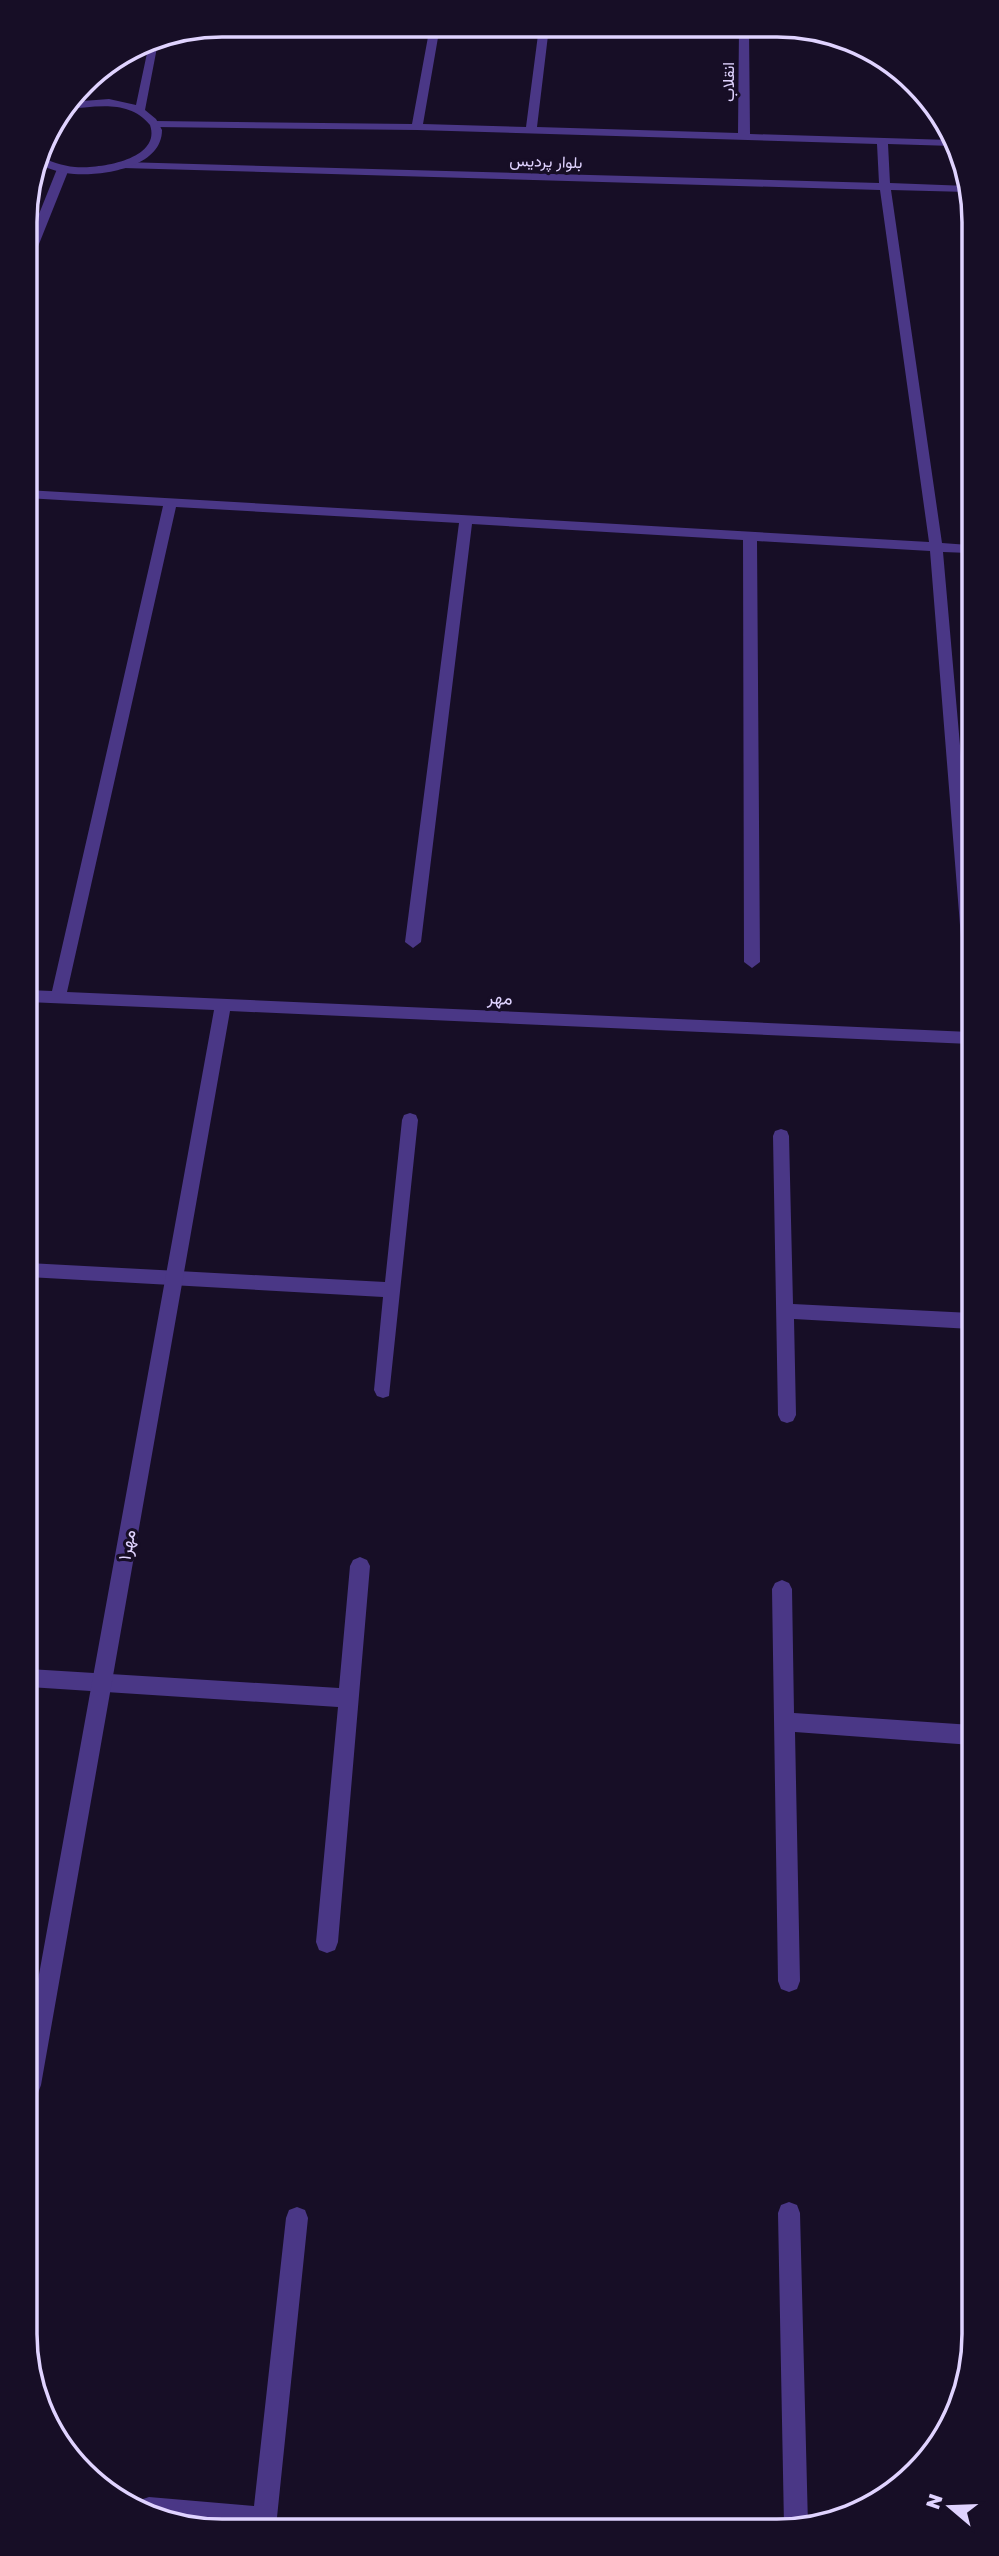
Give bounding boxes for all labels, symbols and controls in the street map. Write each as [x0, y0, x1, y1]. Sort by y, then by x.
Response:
street label: انقلاب [718, 62, 738, 102]
street label: بلوار پردیس [509, 150, 583, 174]
street label: مهر [486, 985, 513, 1010]
street label: مهر۱ [113, 1528, 141, 1562]
north arrow [915, 2472, 985, 2542]
text: N [920, 2491, 947, 2512]

